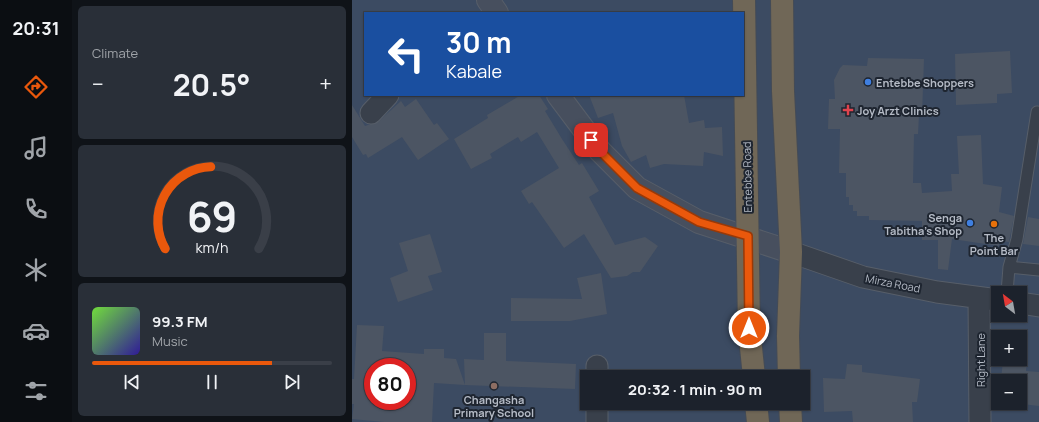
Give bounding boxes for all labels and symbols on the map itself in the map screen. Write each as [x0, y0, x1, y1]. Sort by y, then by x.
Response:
place label: Entebbe Shoppers [876, 75, 974, 90]
marker: Entebbe Shoppers [863, 77, 873, 87]
place label: Joy Arzt Clinics [857, 103, 939, 118]
marker: Joy Arzt Clinics [842, 104, 854, 116]
pin [574, 123, 608, 157]
street label: Entebbe Road [739, 141, 755, 213]
place label: Senga Tabitha's Shop [884, 210, 962, 238]
marker: Senga Tabitha's Shop [965, 218, 975, 228]
marker: The Point Bar [989, 219, 999, 229]
place label: The Point Bar [970, 230, 1019, 258]
street label: Mirza Road [864, 270, 922, 296]
north arrow [991, 286, 1027, 322]
position arrow [728, 307, 770, 349]
street label: Right Lane [973, 333, 988, 387]
speed limit sign: 80 [364, 358, 416, 410]
marker: Changasha Primary School [489, 381, 499, 391]
place label: Changasha Primary School [454, 392, 534, 420]

